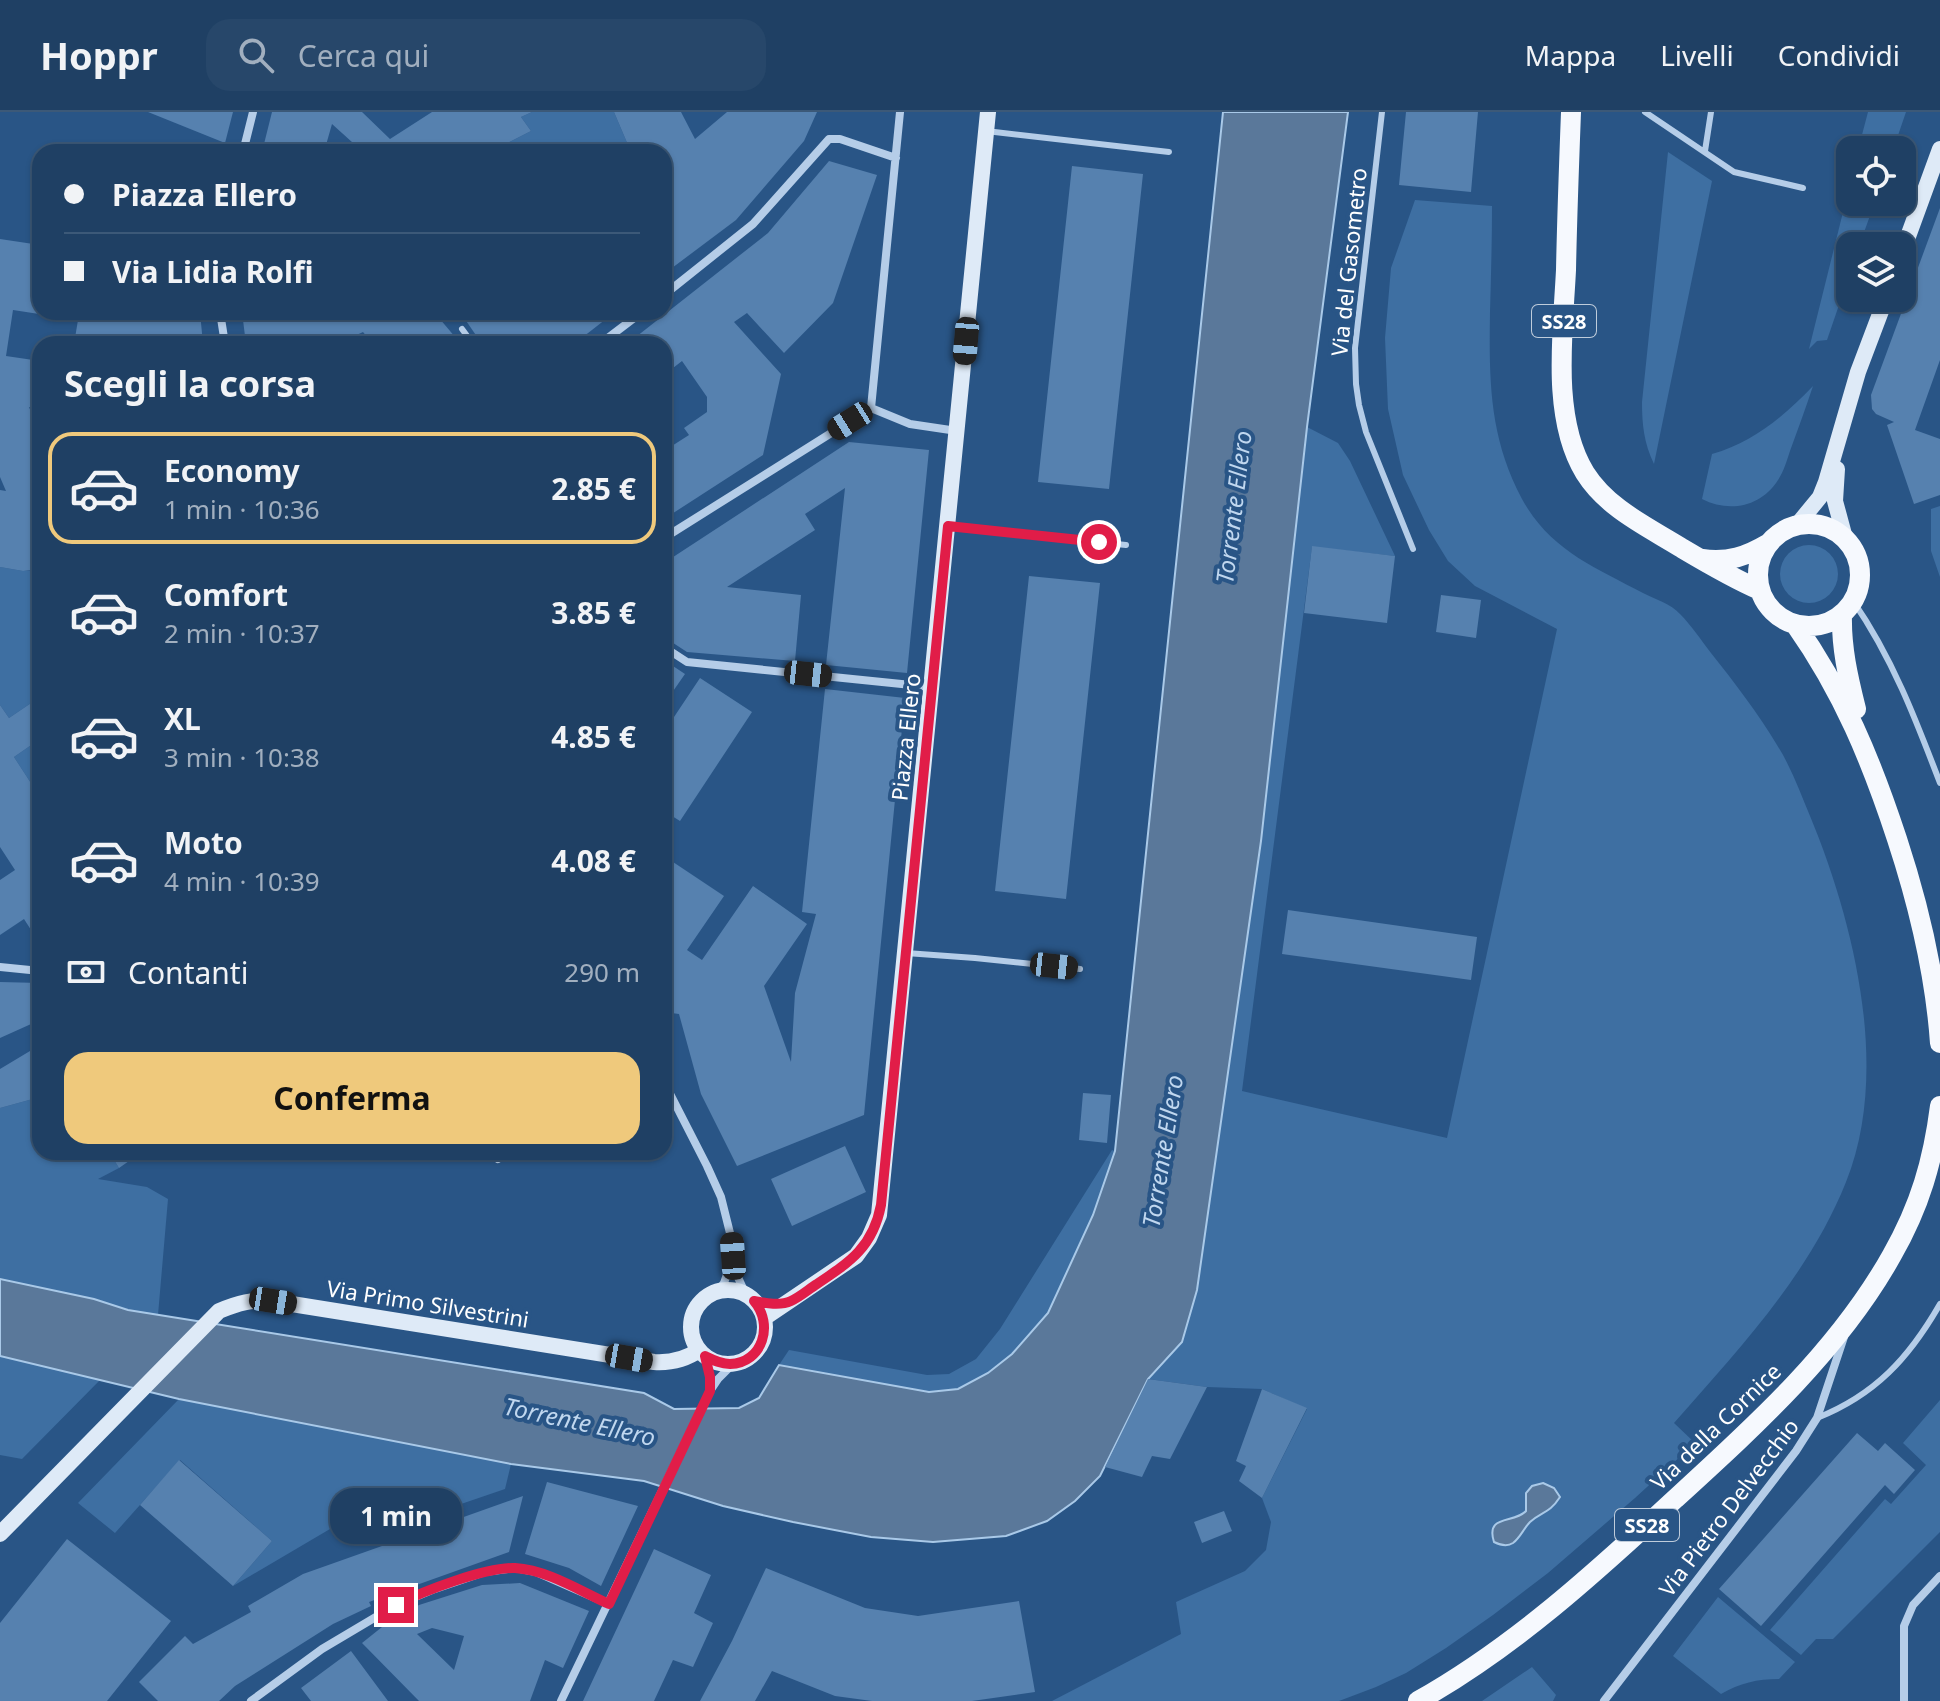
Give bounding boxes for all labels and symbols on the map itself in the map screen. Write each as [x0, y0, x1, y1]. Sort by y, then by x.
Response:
street label: Via del Gasometro [1323, 166, 1373, 358]
road number: SS28 [1532, 305, 1596, 337]
car [952, 316, 980, 366]
car [823, 398, 877, 444]
water label: Torrente Ellero [1207, 429, 1259, 585]
route start [1081, 524, 1117, 560]
car [783, 660, 833, 688]
street label: Piazza Ellero [883, 672, 927, 802]
car [1029, 952, 1079, 980]
water label: Torrente Ellero [1134, 1072, 1190, 1230]
car [719, 1231, 747, 1281]
street label: Via Primo Silvestrini [325, 1272, 531, 1334]
car [247, 1285, 299, 1317]
car [603, 1342, 655, 1374]
street label: Via della Cornice [1643, 1356, 1787, 1496]
water label: Torrente Ellero [501, 1389, 659, 1453]
street label: Via Pietro Delvecchio [1651, 1412, 1805, 1602]
callout: 1 min [330, 1489, 462, 1545]
road number: SS28 [1615, 1509, 1679, 1541]
route end [378, 1587, 414, 1623]

